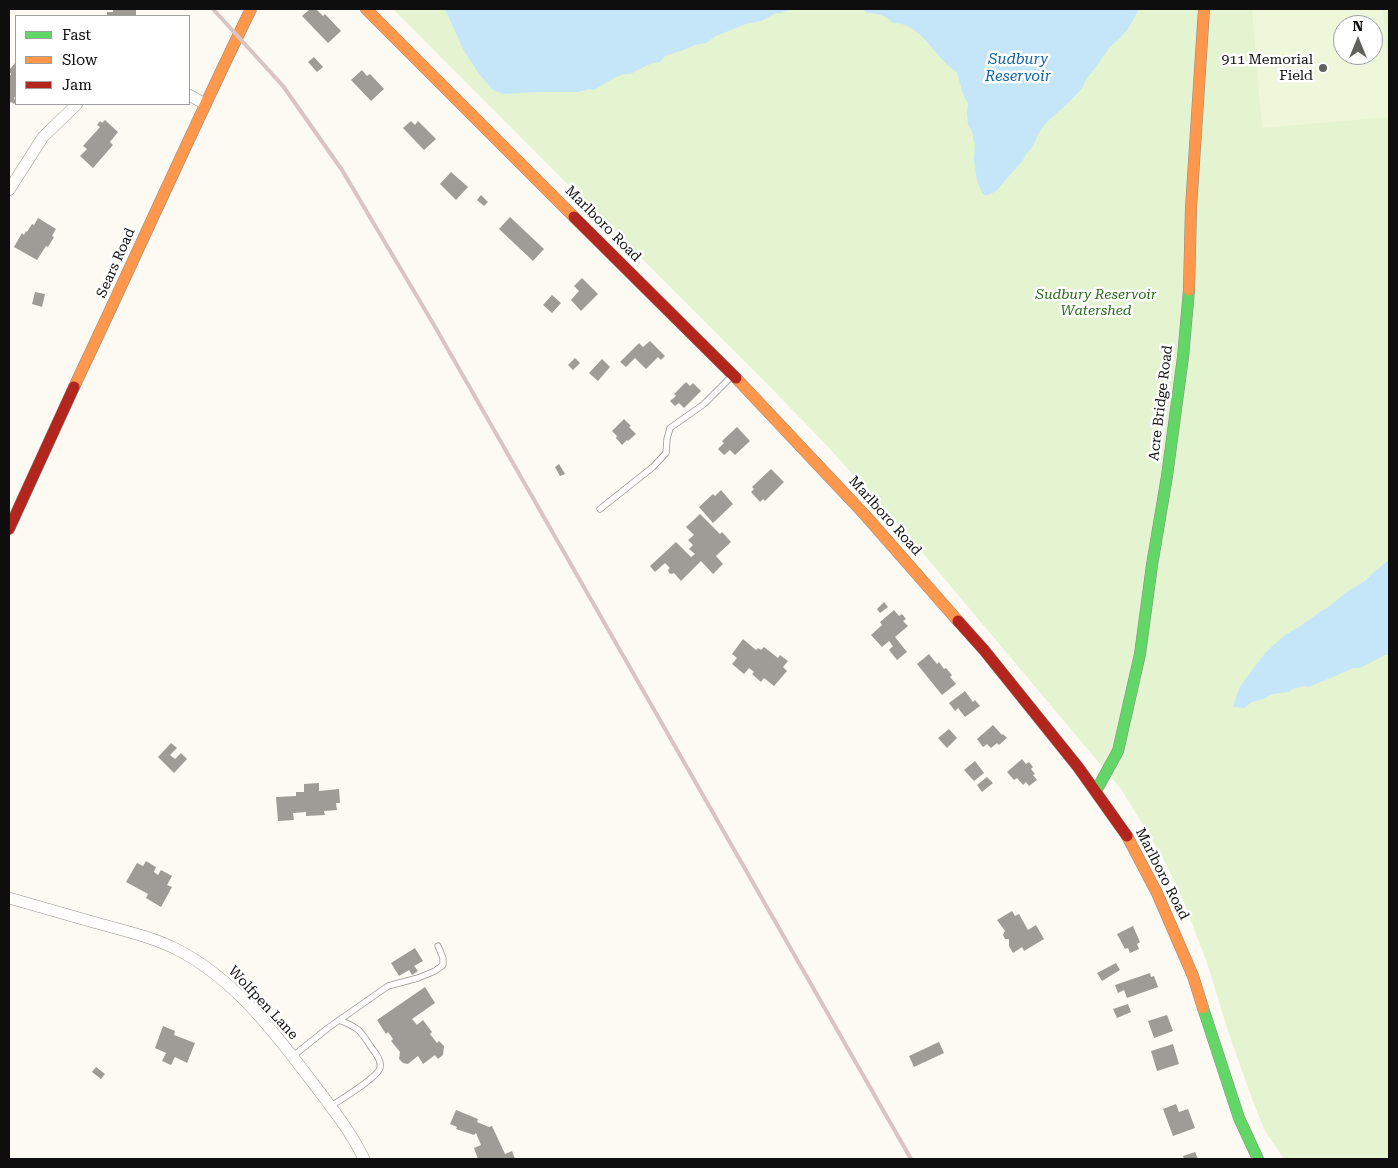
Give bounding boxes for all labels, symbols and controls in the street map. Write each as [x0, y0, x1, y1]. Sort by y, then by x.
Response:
legend [15, 15, 190, 105]
north arrow [1333, 15, 1383, 65]
text: N [1353, 18, 1363, 34]
text: Fast [62, 26, 91, 44]
text: Slow [62, 51, 97, 69]
water label: Sudbury Reservoir [985, 51, 1051, 86]
place label: 911 Memorial Field [1222, 52, 1313, 84]
marker: 911 Memorial Field [1317, 62, 1329, 74]
text: Jam [62, 76, 92, 94]
street label: Marlboro Road [561, 182, 645, 266]
street label: Sears Road [93, 226, 139, 300]
park label: Sudbury Reservoir Watershed [1035, 287, 1157, 320]
street label: Acre Bridge Road [1146, 344, 1176, 462]
street label: Marlboro Road [845, 473, 925, 559]
street label: Marlboro Road [1132, 825, 1192, 923]
street label: Wolfpen Lane [225, 963, 301, 1043]

